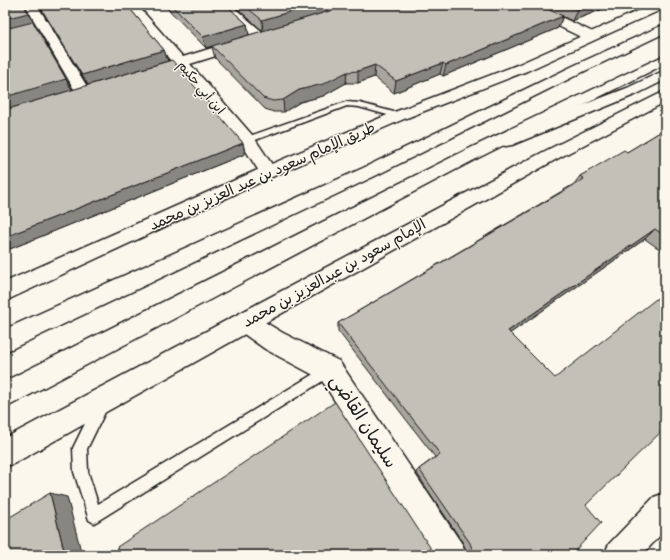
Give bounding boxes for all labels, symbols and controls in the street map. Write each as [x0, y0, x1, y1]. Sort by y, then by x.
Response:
street label: ابن أبي حكيم [172, 58, 228, 120]
street label: طريق الإمام سعود بن عبد العزيز بن محمد [147, 120, 379, 236]
street label: الإمام سعود بن عبدالعزيز بن محمد [240, 217, 430, 333]
street label: سليمان القاضي [321, 372, 400, 475]

